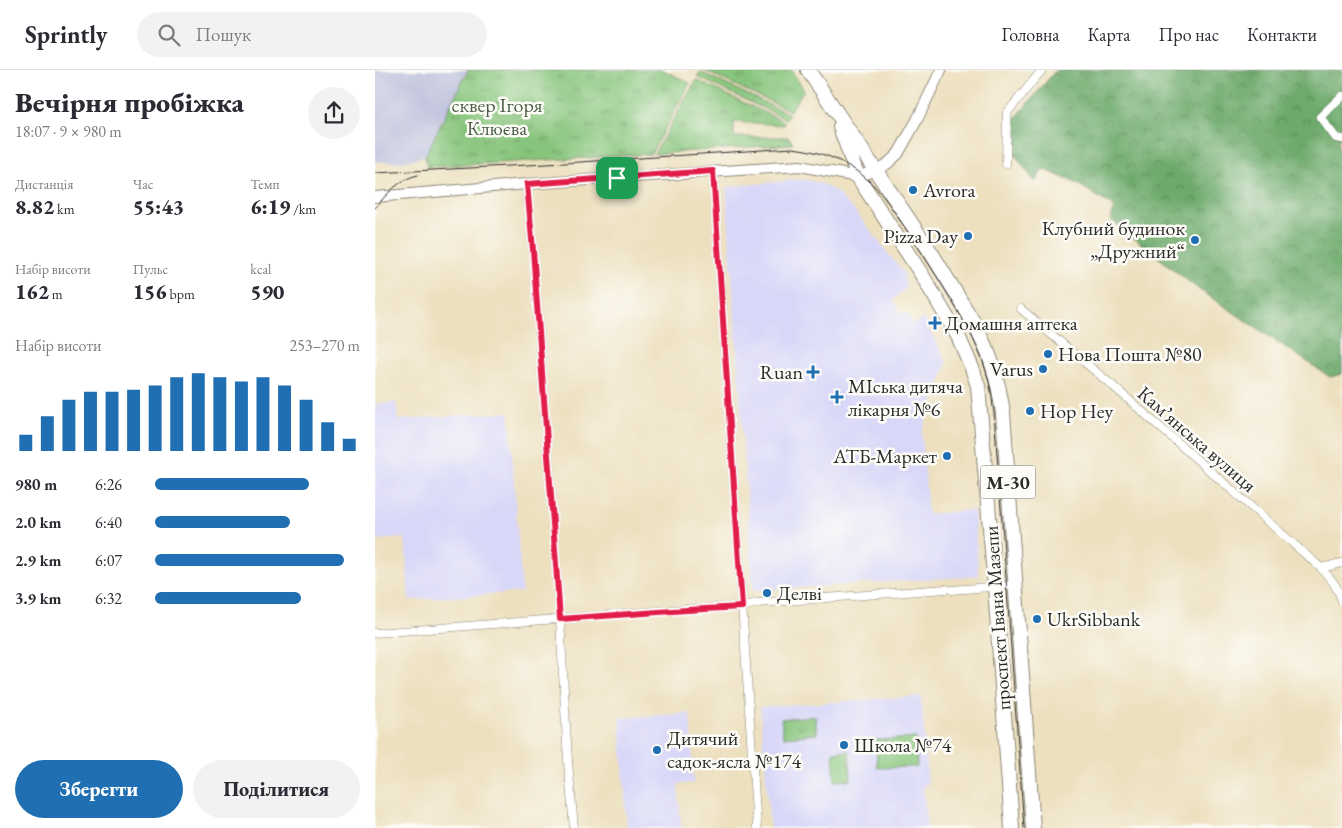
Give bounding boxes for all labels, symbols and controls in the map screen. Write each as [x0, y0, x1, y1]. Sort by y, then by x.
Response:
search box [137, 12, 487, 57]
text: Sprintly [25, 19, 107, 50]
icon: search [155, 21, 183, 49]
text: Пошук [195, 22, 251, 47]
text: Головна [1002, 23, 1059, 46]
text: Карта [1087, 23, 1130, 46]
text: Про нас [1158, 23, 1219, 46]
text: Контакти [1247, 23, 1317, 46]
text: Вечірня пробіжка [15, 84, 244, 120]
button: share [308, 87, 360, 139]
park label: сквер Ігоря Клюєва [452, 92, 542, 141]
text: 18:07 · 9 × 980 m [15, 121, 122, 142]
pin [596, 157, 638, 199]
icon: arrive [603, 164, 631, 192]
text: Дистанція [15, 175, 73, 193]
text: Час [133, 175, 153, 193]
text: Темп [250, 175, 280, 193]
place label: Avrora [922, 177, 975, 203]
marker: Avrora [907, 184, 919, 196]
text: 8.82 [15, 193, 54, 220]
text: 55:43 [133, 193, 184, 220]
text: 6:19 [250, 193, 290, 220]
text: km [54, 200, 75, 218]
text: /km [290, 200, 316, 218]
place label: Клубний будинок „Дружний“ [1042, 215, 1185, 264]
place label: Pizza Day [883, 223, 958, 249]
marker: Pizza Day [962, 230, 974, 242]
marker: Клубний будинок „Дружний“ [1189, 234, 1201, 246]
text: Набір висоти [15, 260, 91, 278]
text: Пульс [133, 260, 168, 278]
text: kcal [250, 260, 271, 278]
text: 162 [15, 278, 49, 305]
text: 156 [133, 278, 167, 305]
text: 590 [250, 278, 284, 305]
text: m [49, 285, 63, 303]
text: bpm [167, 285, 195, 303]
place label: Домашня аптека [945, 310, 1078, 336]
marker: Домашня аптека [929, 317, 941, 329]
text: Набір висоти [15, 335, 101, 356]
text: 253–270 m [289, 335, 360, 356]
place label: Нова Пошта №80 [1058, 341, 1202, 367]
marker: Нова Пошта №80 [1042, 348, 1054, 360]
place label: Varus [990, 356, 1033, 382]
place label: Ruan [760, 359, 803, 385]
marker: Varus [1037, 363, 1049, 375]
marker: Ruan [807, 366, 819, 378]
place label: МІська дитяча лікарня №6 [848, 373, 963, 422]
street label: Камʼянська вулиця [1132, 380, 1262, 498]
marker: МІська дитяча лікарня №6 [830, 390, 844, 404]
place label: Hop Hey [1040, 398, 1113, 424]
marker: Hop Hey [1024, 405, 1036, 417]
place label: АТБ-Маркет [832, 443, 937, 469]
marker: АТБ-Маркет [941, 450, 953, 462]
road number: М-30 [981, 466, 1035, 498]
text: 980 m [15, 474, 57, 495]
text: 6:26 [95, 474, 122, 495]
text: 2.0 km [15, 512, 61, 533]
text: 6:40 [95, 512, 122, 533]
street label: проспект Івана Мазепи [978, 524, 1016, 711]
text: 2.9 km [15, 550, 61, 571]
text: 6:07 [95, 550, 122, 571]
place label: Делві [777, 580, 822, 606]
marker: Делві [761, 587, 773, 599]
text: 3.9 km [15, 588, 61, 609]
text: 6:32 [95, 588, 122, 609]
place label: UkrSibbank [1047, 606, 1141, 632]
marker: UkrSibbank [1031, 613, 1043, 625]
place label: Дитячий садок-ясла №174 [667, 725, 802, 774]
place label: Школа №74 [854, 732, 952, 758]
marker: Школа №74 [838, 739, 850, 751]
marker: Дитячий садок-ясла №174 [651, 744, 663, 756]
button: Зберегти [15, 760, 183, 818]
button: Поділитися [193, 760, 360, 818]

